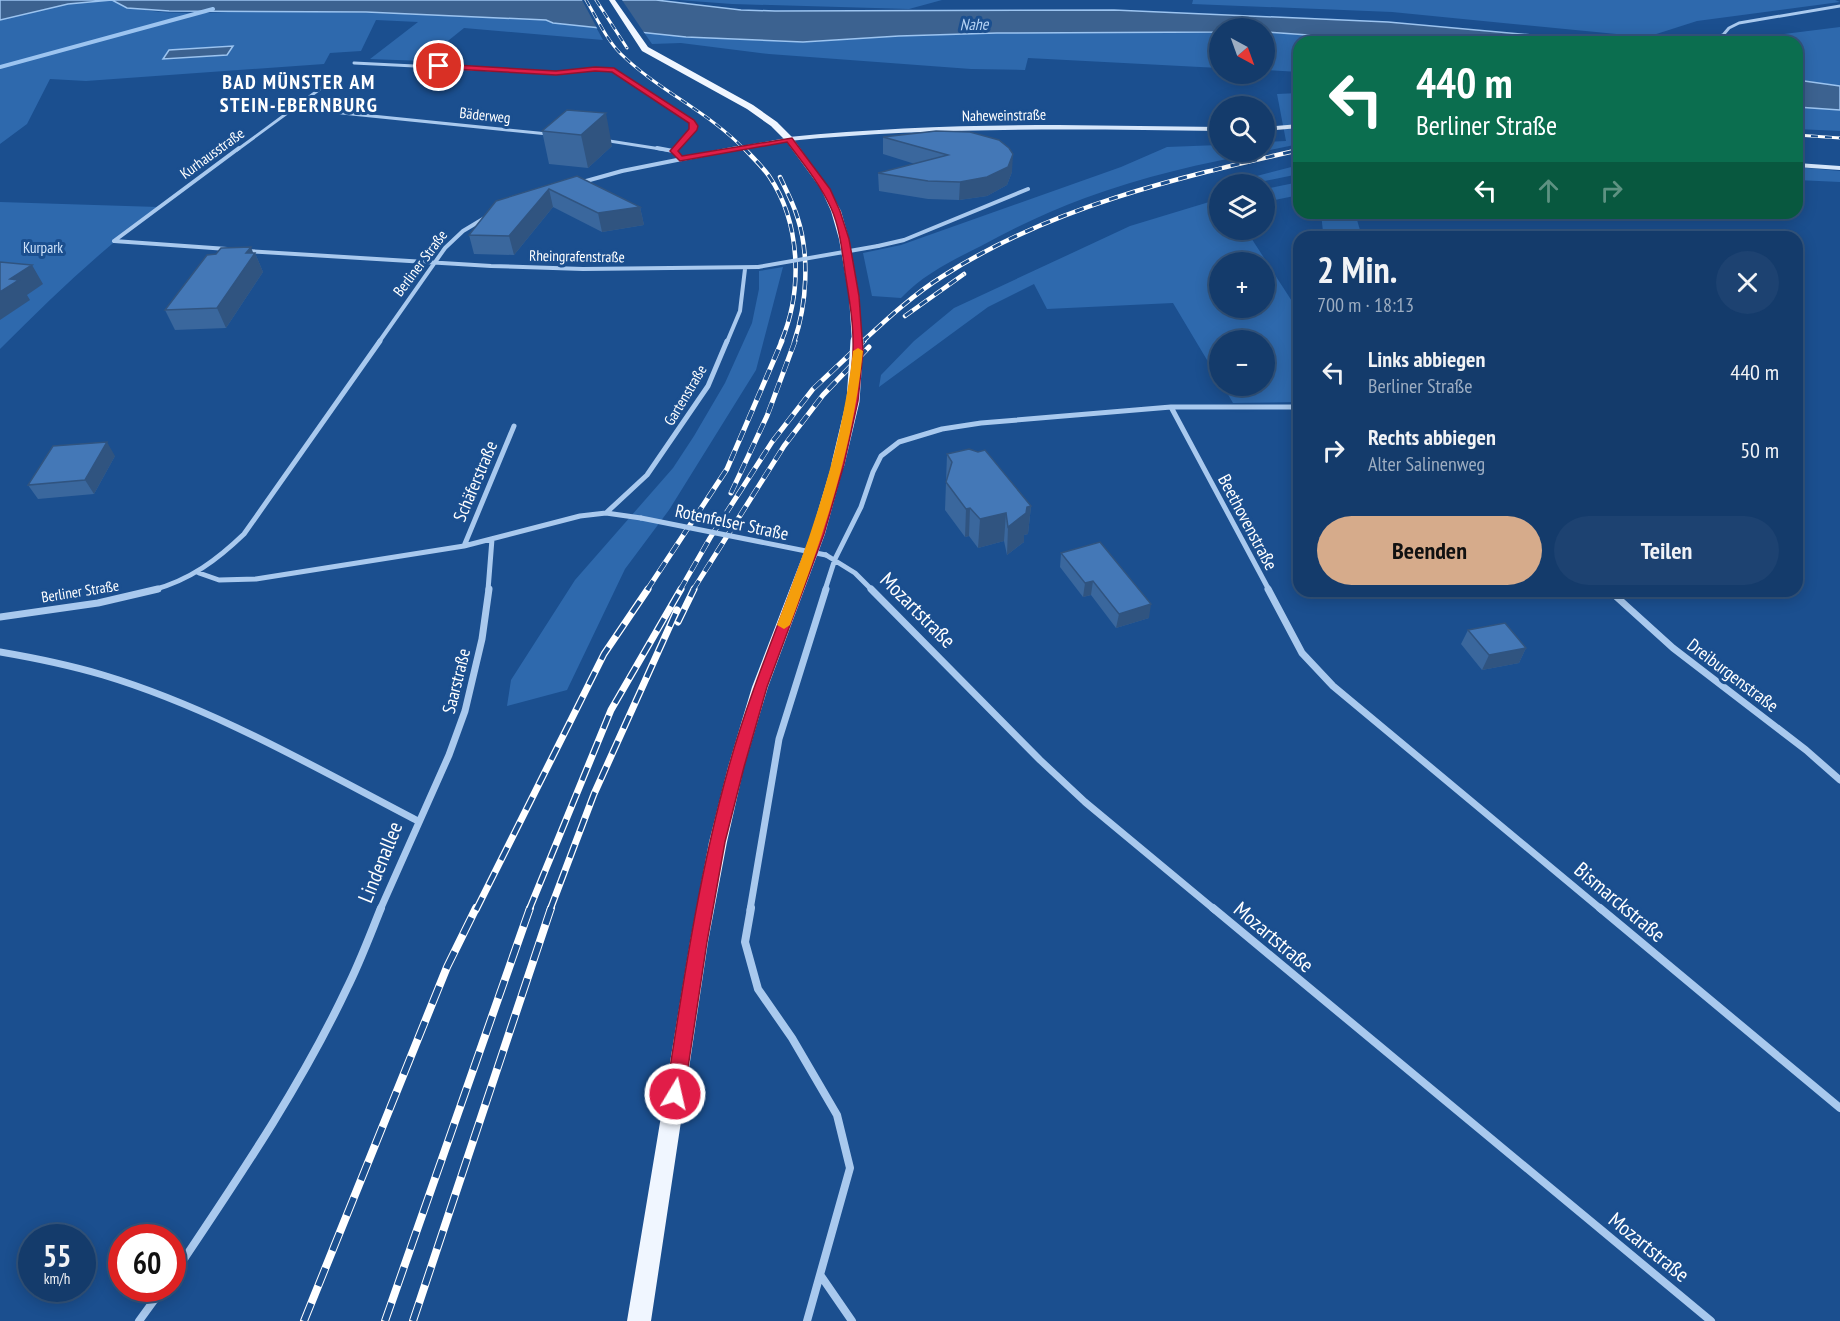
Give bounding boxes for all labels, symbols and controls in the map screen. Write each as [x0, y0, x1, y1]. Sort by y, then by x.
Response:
water label: Nahe [959, 14, 990, 34]
north arrow [1209, 18, 1275, 84]
map controls [1209, 18, 1275, 396]
pin [413, 40, 464, 91]
icon: arrive [422, 49, 455, 82]
text: 440 m [1416, 55, 1513, 110]
icon: left [1317, 60, 1395, 138]
district label: BAD MÜNSTER AM STEIN-EBERNBURG [220, 69, 378, 118]
button: search [1209, 96, 1275, 162]
street label: Bäderweg [459, 103, 511, 127]
street label: Naheweinstraße [962, 105, 1046, 125]
text: Berliner Straße [1416, 108, 1557, 142]
street label: Kurhausstraße [176, 123, 248, 183]
button: layers [1209, 174, 1275, 240]
icon: left [1469, 174, 1502, 207]
icon: ahead [1532, 174, 1565, 207]
icon: right [1595, 174, 1628, 207]
street label: Berliner Straße [389, 226, 451, 300]
park label: Kurpark [23, 238, 63, 257]
street label: Rheingrafenstraße [529, 246, 625, 266]
text: 2 Min. [1317, 246, 1397, 293]
button: close [1716, 251, 1779, 314]
button: + [1209, 252, 1275, 318]
text: 700 m · 18:13 [1317, 292, 1414, 318]
button: − [1209, 330, 1275, 396]
text: Links abbiegen [1368, 345, 1485, 373]
icon: left [1317, 356, 1350, 389]
text: 440 m [1730, 358, 1779, 386]
street label: Gartenstraße [659, 361, 711, 429]
text: Berliner Straße [1368, 373, 1472, 399]
text: Rechts abbiegen [1368, 423, 1496, 451]
icon: right [1317, 434, 1350, 467]
text: 50 m [1740, 436, 1779, 464]
street label: Schäferstraße [448, 437, 502, 525]
text: Alter Salinenweg [1368, 451, 1485, 477]
street label: Beethovenstraße [1213, 470, 1283, 574]
street label: Rotenfelser Straße [673, 499, 791, 545]
button: Beenden [1317, 516, 1542, 585]
button: Teilen [1554, 516, 1779, 585]
street label: Mozartstraße [874, 566, 962, 654]
street label: Berliner Straße [40, 575, 120, 607]
street label: Dreiburgenstraße [1683, 633, 1783, 717]
street label: Saarstraße [437, 646, 475, 716]
street label: Lindenallee [352, 818, 408, 906]
street label: Bismarckstraße [1569, 856, 1671, 948]
street label: Mozartstraße [1228, 896, 1320, 978]
position arrow [643, 1062, 707, 1126]
street label: Mozartstraße [1603, 1206, 1695, 1288]
speed limit sign: 60 [108, 1224, 186, 1302]
text: 55 [43, 1236, 71, 1275]
text: km/h [44, 1269, 70, 1288]

